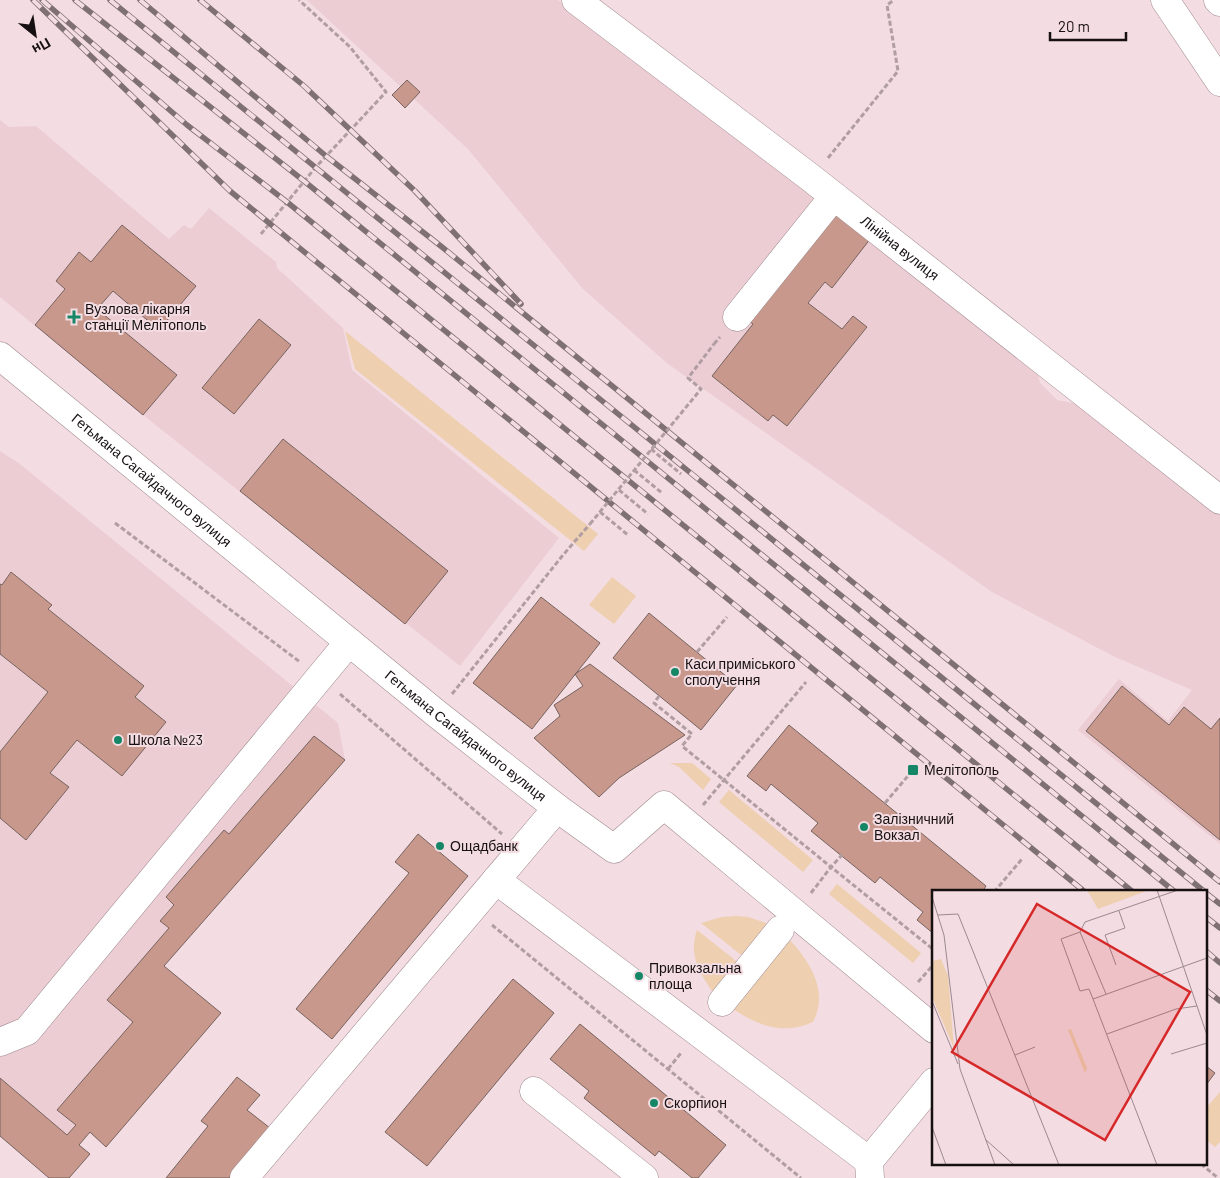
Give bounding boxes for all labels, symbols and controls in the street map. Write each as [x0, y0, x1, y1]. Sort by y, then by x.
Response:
north arrow [10, 10, 60, 60]
scale bar [1050, 10, 1126, 42]
text: 20 m [1058, 17, 1090, 35]
text: Пн [29, 35, 54, 59]
street label: Лінійна вулиця [858, 212, 943, 284]
place label: Вузлова лікарня станції Мелітополь [85, 300, 207, 333]
marker: Вузлова лікарня станції Мелітополь [67, 310, 81, 324]
street label: Гетьмана Сагайдачного вулиця [69, 409, 235, 550]
place label: Каси приміського сполучення [685, 655, 796, 688]
street label: Гетьмана Сагайдачного вулиця [382, 666, 550, 805]
marker: Каси приміського сполучення [669, 666, 681, 678]
place label: Школа №23 [128, 731, 203, 748]
marker: Школа №23 [112, 734, 124, 746]
place label: Мелітополь [924, 761, 999, 778]
marker: Мелітополь [906, 763, 920, 777]
place label: Залізничний Вокзал [874, 810, 954, 843]
marker: Залізничний Вокзал [858, 821, 870, 833]
place label: Ощадбанк [450, 837, 519, 854]
marker: Ощадбанк [434, 840, 446, 852]
inset map [932, 890, 1208, 1166]
place label: Привокзальна площа [649, 959, 741, 992]
marker: Привокзальна площа [633, 970, 645, 982]
place label: Скорпион [664, 1094, 727, 1111]
marker: Скорпион [648, 1097, 660, 1109]

